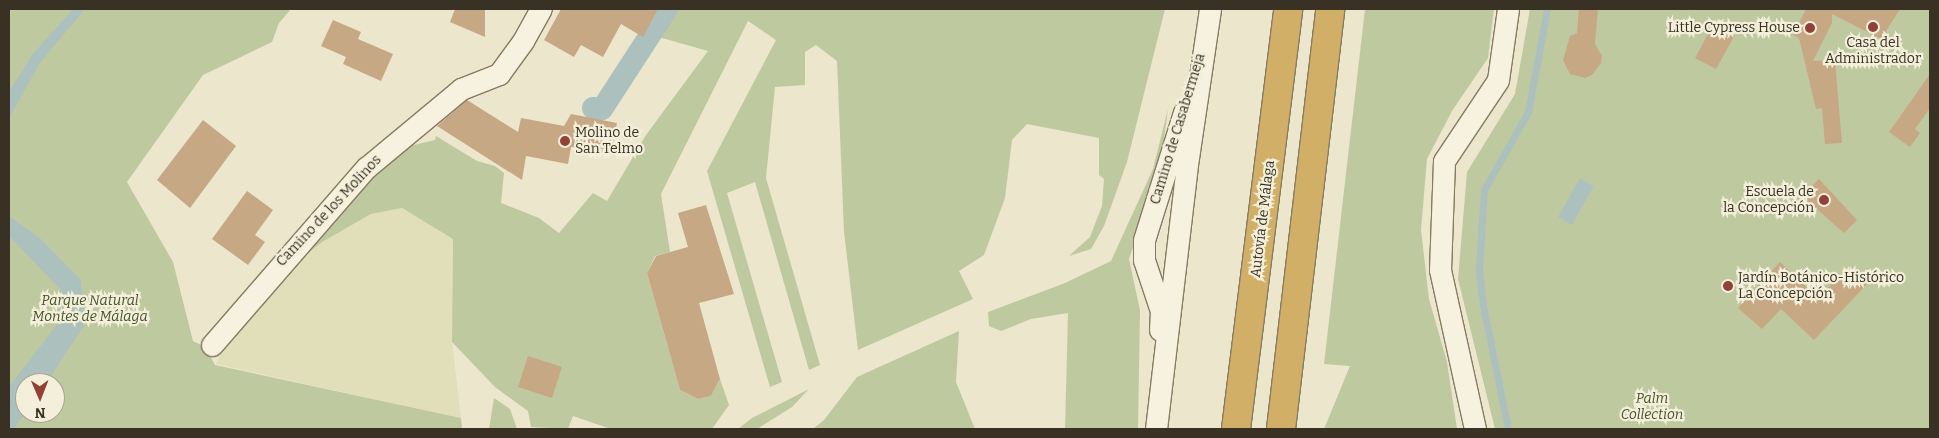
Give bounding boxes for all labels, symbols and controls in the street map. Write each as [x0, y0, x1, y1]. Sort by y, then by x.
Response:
place label: Little Cypress House [1668, 20, 1800, 36]
marker: Casa del Administrador [1867, 21, 1879, 33]
marker: Little Cypress House [1804, 22, 1816, 34]
place label: Casa del Administrador [1825, 35, 1921, 68]
street label: Camino de Casabermeja [1147, 51, 1209, 207]
place label: Molino de San Telmo [575, 125, 643, 158]
marker: Molino de San Telmo [559, 135, 571, 147]
street label: Camino de los Molinos [273, 152, 385, 270]
street label: Autovía de Málaga [1247, 159, 1279, 279]
place label: Escuela de la Concepción [1723, 184, 1814, 216]
marker: Escuela de la Concepción [1818, 194, 1830, 206]
place label: Jardín Botánico-Histórico La Concepción [1738, 270, 1904, 302]
marker: Jardín Botánico-Histórico La Concepción [1722, 280, 1734, 292]
park label: Parque Natural Montes de Málaga [32, 293, 148, 326]
north arrow [15, 373, 65, 423]
park label: Palm Collection [1621, 391, 1683, 424]
text: N [35, 404, 46, 421]

